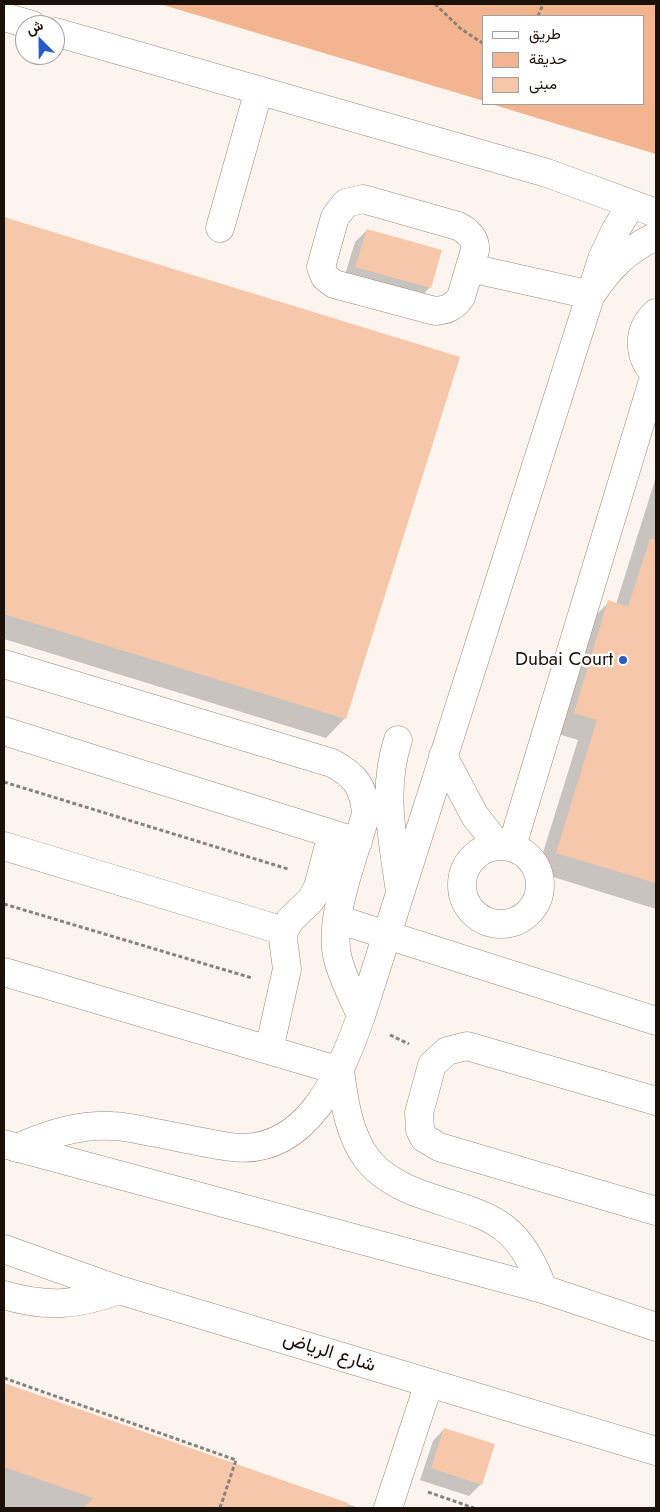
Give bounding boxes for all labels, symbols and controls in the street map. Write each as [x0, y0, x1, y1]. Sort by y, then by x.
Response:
north arrow [15, 15, 65, 65]
text: ش [23, 15, 46, 40]
legend [482, 15, 645, 105]
text: طريق [529, 23, 561, 45]
text: حديقة [529, 48, 567, 70]
text: مبنى [529, 73, 557, 95]
place label: Dubai Court [515, 649, 613, 671]
marker: Dubai Court [617, 654, 629, 666]
street label: شارع الرياض [280, 1328, 378, 1378]

